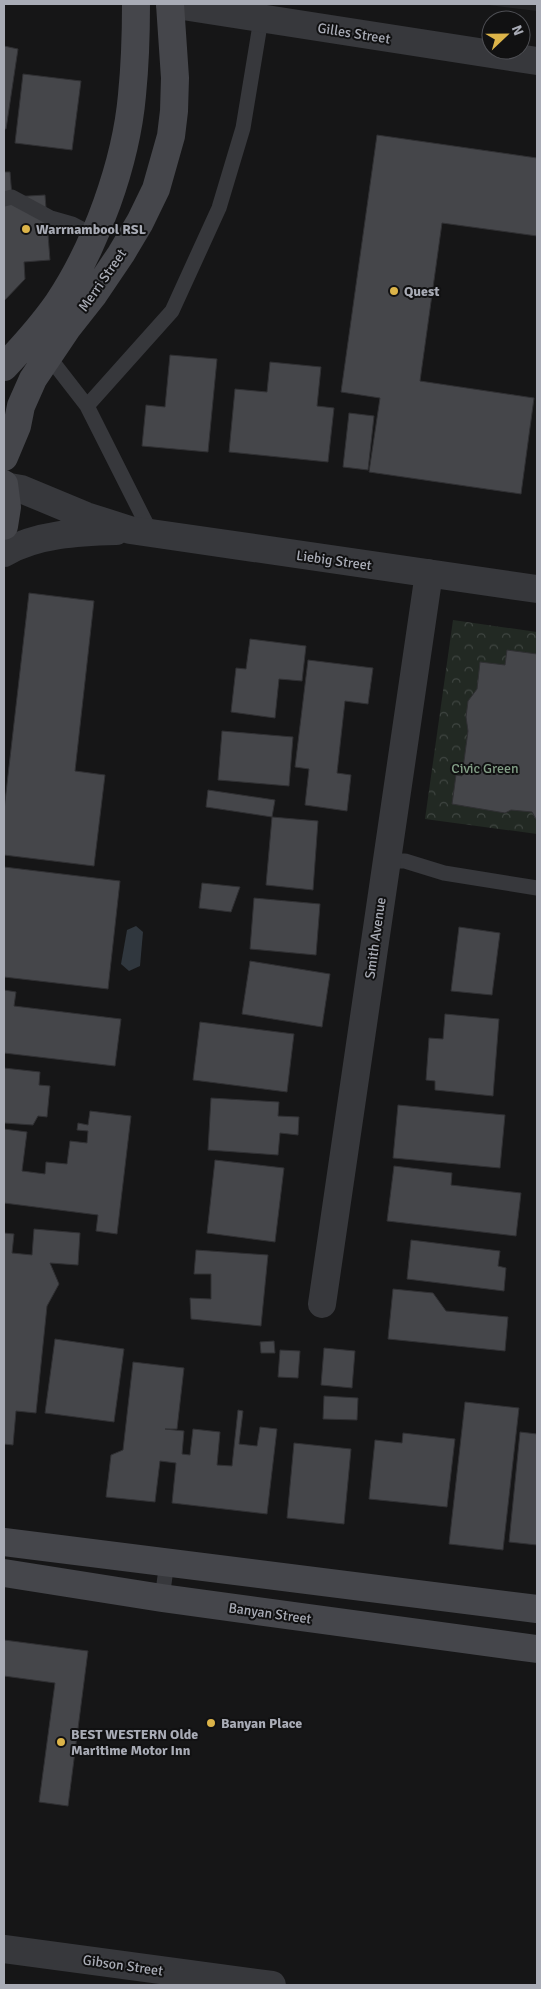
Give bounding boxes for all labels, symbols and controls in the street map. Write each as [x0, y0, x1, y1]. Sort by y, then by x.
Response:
north arrow [481, 10, 531, 60]
street label: Gilles Street [316, 19, 392, 48]
text: N [508, 23, 527, 38]
place label: Warrnambool RSL [36, 221, 147, 238]
marker: Warrnambool RSL [20, 223, 32, 235]
street label: Merri Street [75, 246, 130, 315]
place label: Quest [404, 283, 440, 300]
marker: Quest [388, 285, 400, 297]
street label: Liebig Street [295, 547, 373, 574]
park label: Civic Green [451, 760, 519, 777]
street label: Smith Avenue [361, 896, 390, 980]
street label: Banyan Street [227, 1599, 313, 1628]
place label: Banyan Place [221, 1715, 302, 1732]
marker: Banyan Place [205, 1717, 217, 1729]
place label: BEST WESTERN Olde Maritime Motor Inn [71, 1726, 198, 1759]
marker: BEST WESTERN Olde Maritime Motor Inn [55, 1736, 67, 1748]
street label: Gibson Street [82, 1951, 164, 1980]

